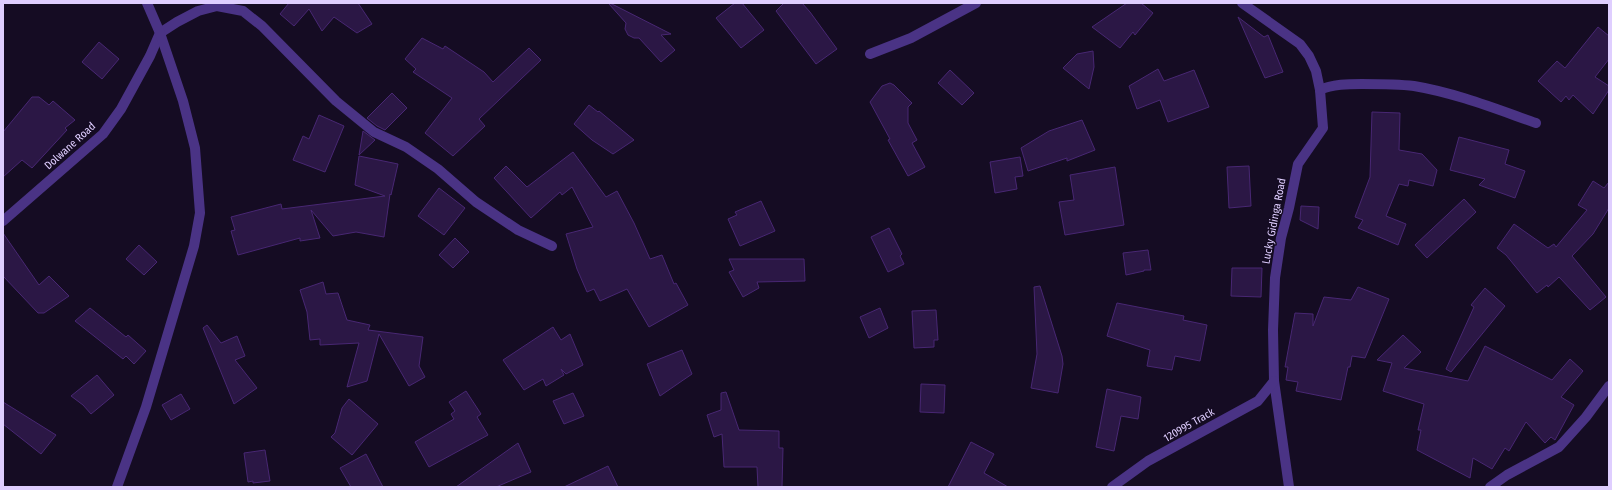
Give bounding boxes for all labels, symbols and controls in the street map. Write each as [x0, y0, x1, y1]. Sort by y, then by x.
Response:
street label: Dolwane Road [42, 120, 98, 172]
street label: Lucky Gidinga Road [1259, 177, 1289, 265]
street label: 120995 Track [1161, 405, 1218, 445]

